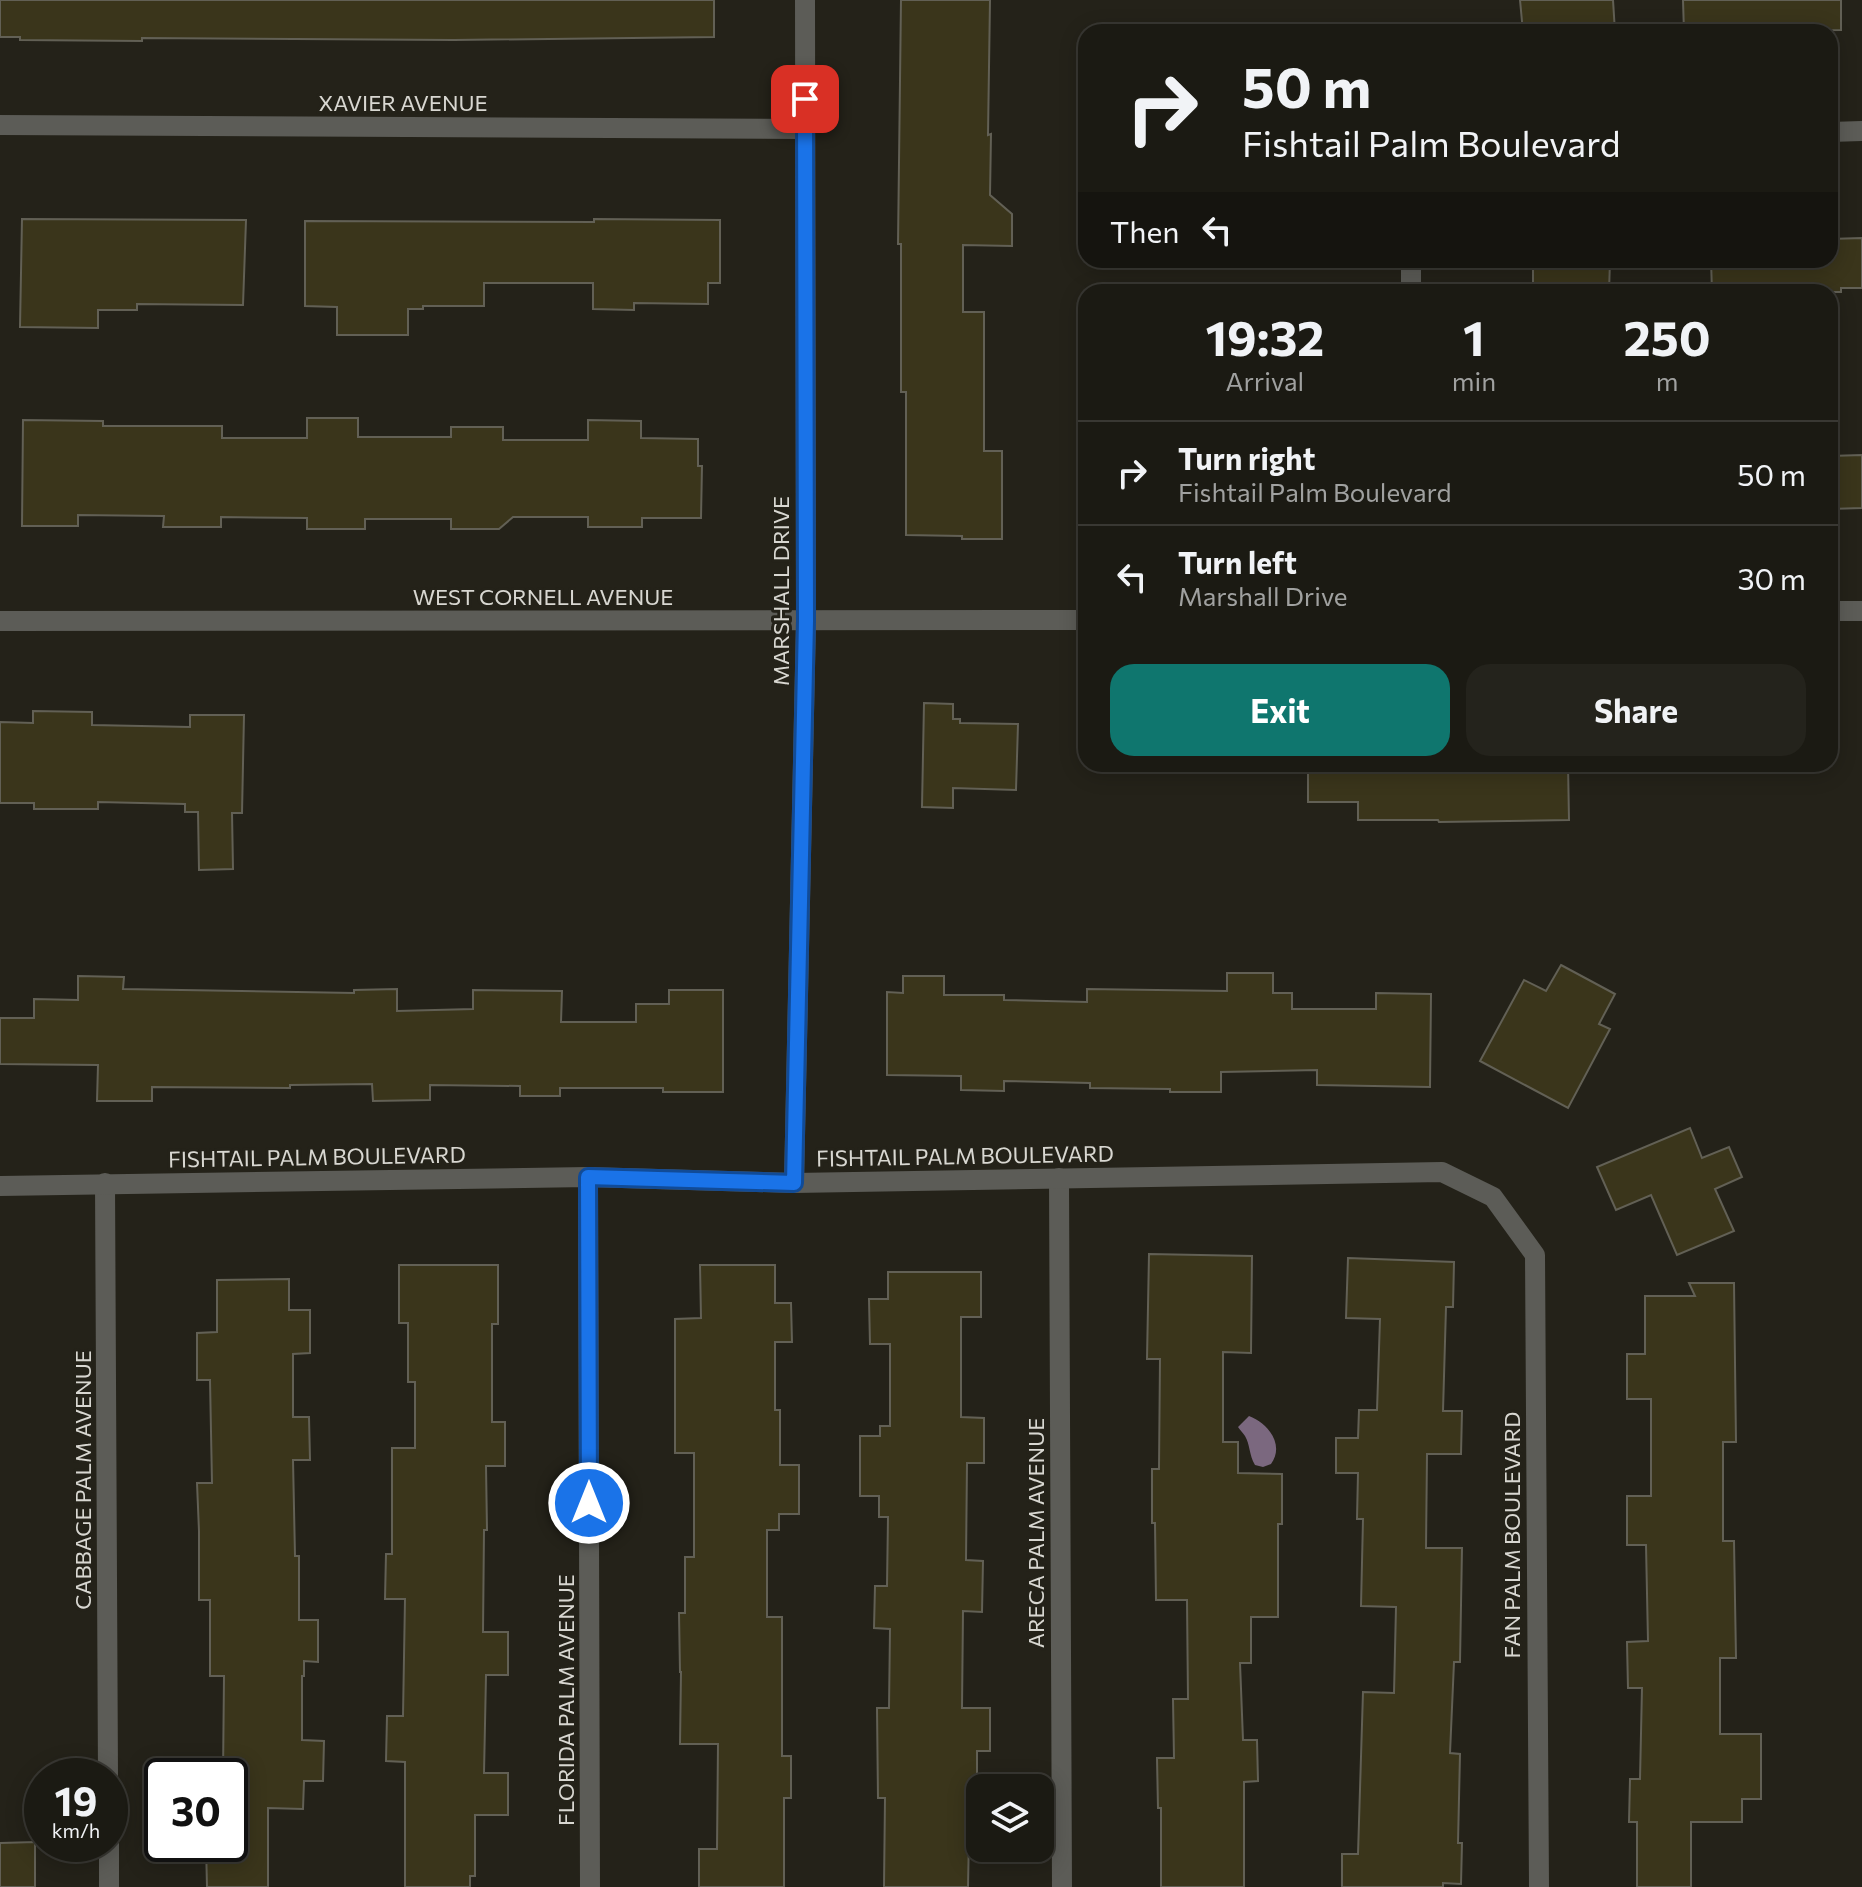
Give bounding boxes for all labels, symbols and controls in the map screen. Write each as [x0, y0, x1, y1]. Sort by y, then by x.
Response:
text: 50 m [1242, 51, 1371, 120]
icon: right [1110, 56, 1214, 160]
pin [771, 65, 839, 133]
icon: arrive [783, 77, 827, 121]
street label: XAVIER AVENUE [318, 89, 488, 116]
text: Fishtail Palm Boulevard [1242, 120, 1621, 164]
icon: left [1195, 208, 1239, 252]
text: Then [1110, 212, 1179, 249]
text: 19:32 [1205, 307, 1324, 366]
text: 1 [1463, 307, 1485, 366]
text: 250 [1623, 307, 1711, 366]
text: Arrival [1226, 365, 1304, 396]
text: min [1452, 365, 1496, 396]
text: m [1656, 365, 1678, 396]
text: Turn right [1178, 439, 1315, 476]
icon: right [1110, 451, 1154, 495]
text: 50 m [1737, 455, 1806, 492]
text: Fishtail Palm Boulevard [1178, 476, 1451, 507]
street label: MARSHALL DRIVE [767, 496, 794, 686]
text: Turn left [1178, 543, 1297, 580]
icon: left [1110, 555, 1154, 599]
text: 30 m [1737, 559, 1806, 596]
text: Marshall Drive [1178, 580, 1348, 611]
street label: WEST CORNELL AVENUE [413, 583, 673, 610]
button: Exit [1110, 664, 1450, 756]
button: Share [1466, 664, 1806, 756]
street label: FISHTAIL PALM BOULEVARD [816, 1139, 1114, 1172]
street label: FISHTAIL PALM BOULEVARD [168, 1140, 466, 1173]
street label: CABBAGE PALM AVENUE [69, 1350, 96, 1610]
street label: FAN PALM BOULEVARD [1498, 1412, 1525, 1658]
street label: ARECA PALM AVENUE [1022, 1418, 1049, 1648]
position arrow [547, 1461, 631, 1545]
street label: FLORIDA PALM AVENUE [552, 1574, 579, 1826]
speed limit sign: 30 [144, 1758, 248, 1862]
map controls [966, 1774, 1054, 1862]
button: layers [966, 1774, 1054, 1862]
text: 19 [55, 1775, 97, 1824]
text: km/h [52, 1818, 100, 1842]

